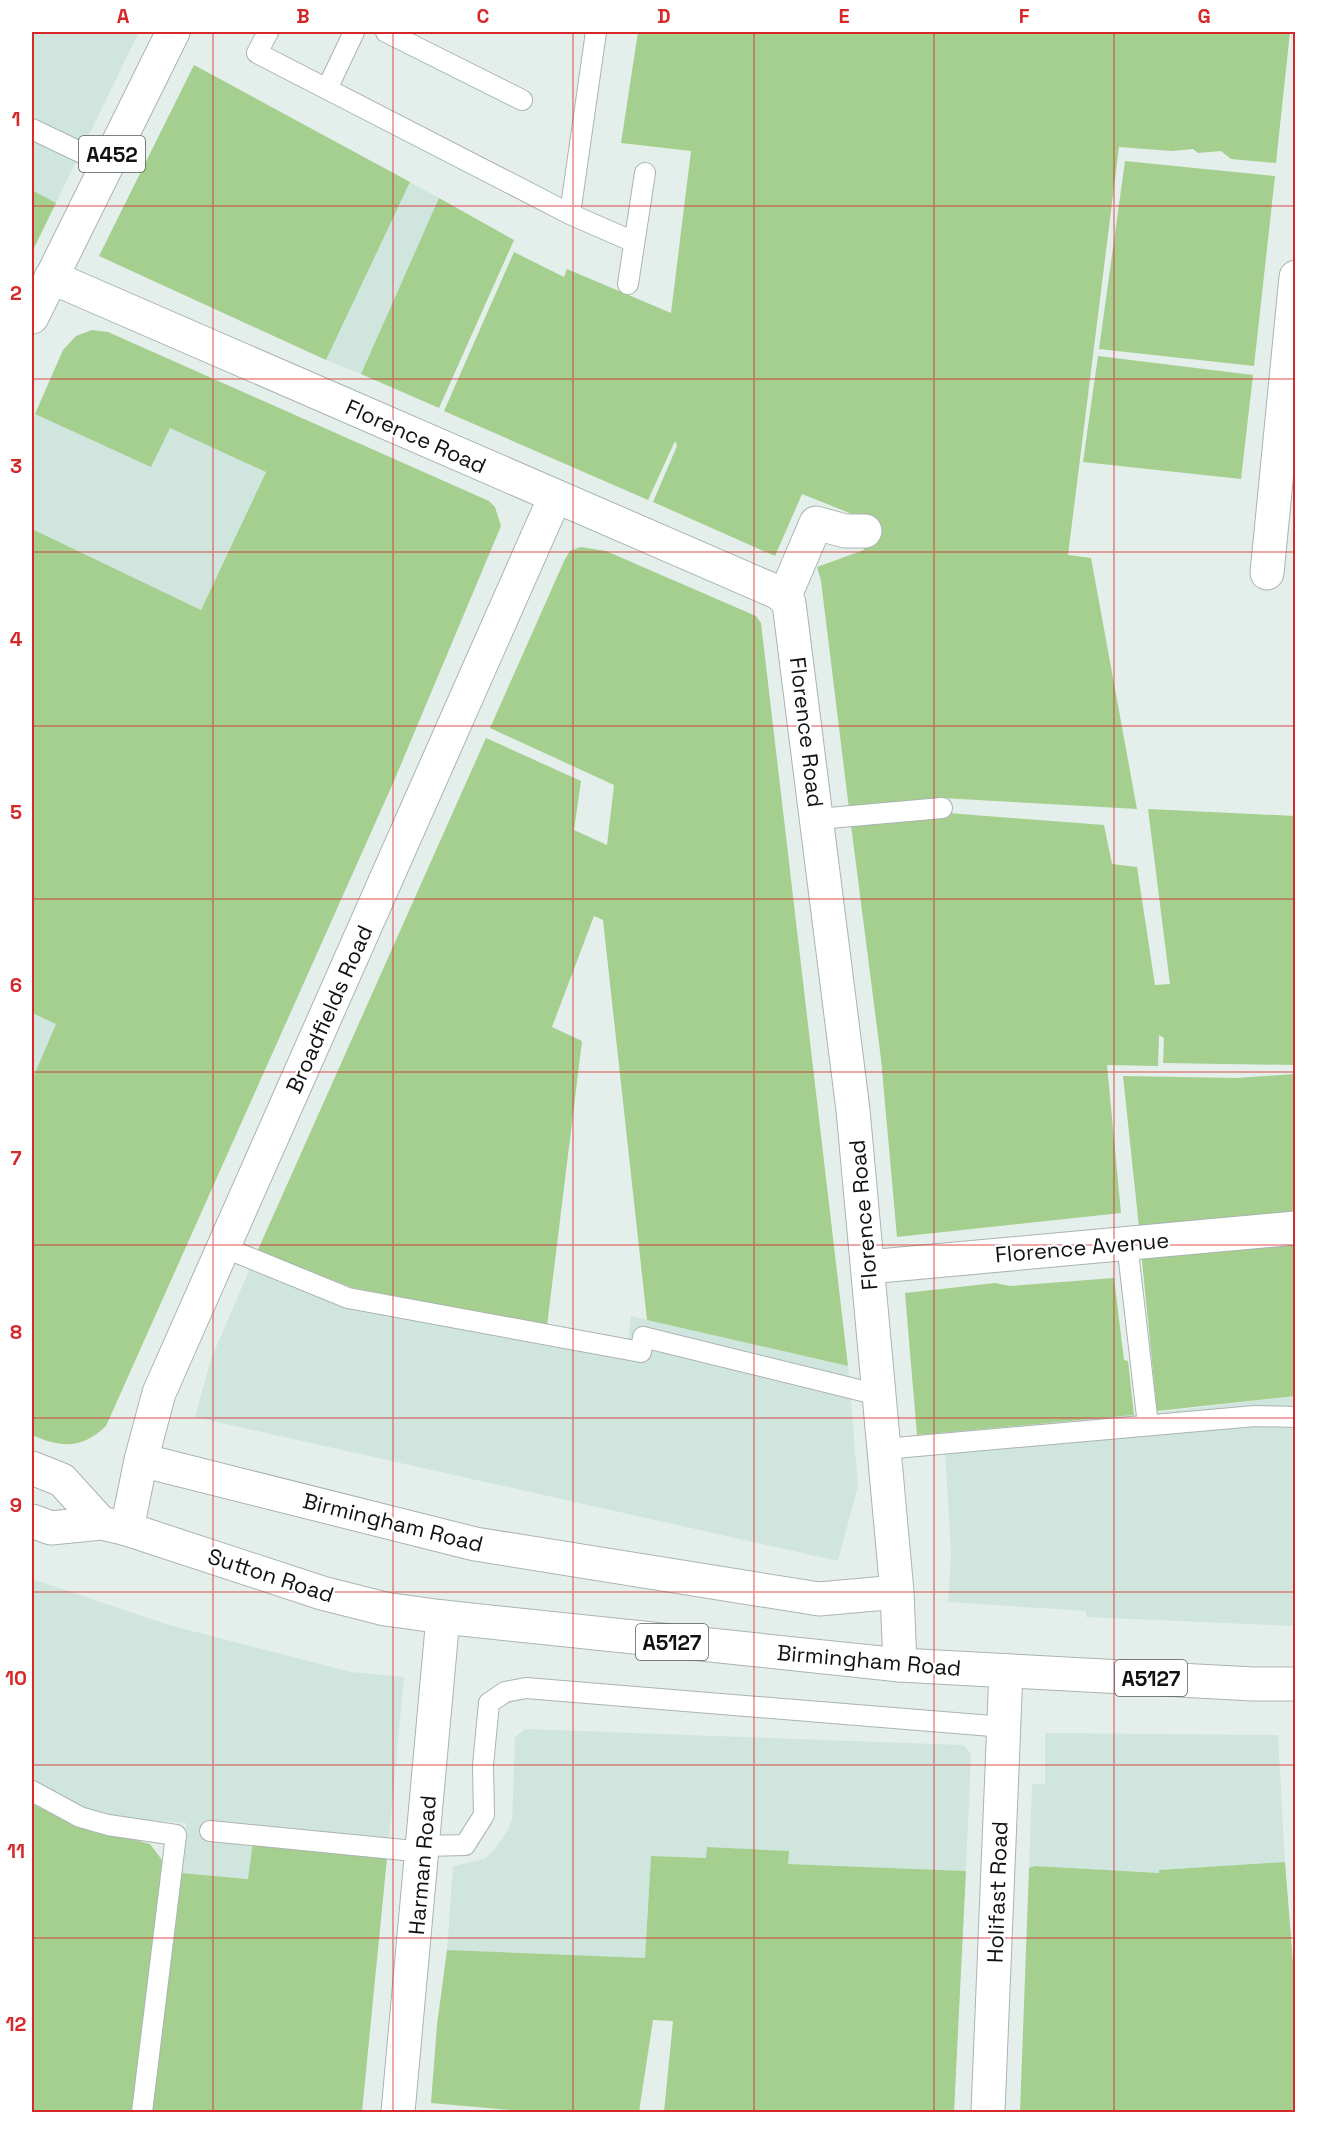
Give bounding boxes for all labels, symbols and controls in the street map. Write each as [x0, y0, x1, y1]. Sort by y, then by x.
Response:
text: A [117, 3, 130, 29]
text: B [296, 3, 310, 29]
text: C [477, 3, 490, 29]
text: D [657, 3, 671, 29]
text: E [838, 3, 850, 29]
text: F [1019, 3, 1030, 29]
text: G [1197, 3, 1211, 29]
text: 1 [11, 106, 21, 132]
road number: A452 [79, 136, 145, 172]
text: 2 [10, 280, 22, 306]
street label: Florence Road [341, 392, 491, 480]
text: 3 [10, 453, 22, 479]
text: 4 [10, 626, 23, 652]
street label: Florence Road [784, 655, 830, 809]
text: 5 [10, 799, 22, 825]
street label: Broadfields Road [279, 921, 379, 1097]
text: 6 [10, 972, 22, 998]
street label: Florence Road [842, 1139, 884, 1291]
text: 7 [10, 1145, 22, 1171]
street label: Florence Avenue [994, 1225, 1170, 1269]
text: 8 [10, 1319, 22, 1345]
street label: Birmingham Road [300, 1486, 486, 1558]
text: 9 [10, 1492, 22, 1518]
street label: Sutton Road [204, 1541, 338, 1609]
road number: A5127 [636, 1624, 708, 1660]
street label: Birmingham Road [776, 1638, 962, 1682]
road number: A5127 [1115, 1660, 1187, 1696]
text: 10 [5, 1665, 27, 1691]
street label: Harman Road [402, 1794, 442, 1936]
street label: Holifast Road [981, 1821, 1013, 1963]
text: 11 [7, 1838, 25, 1864]
text: 12 [6, 2011, 27, 2037]

